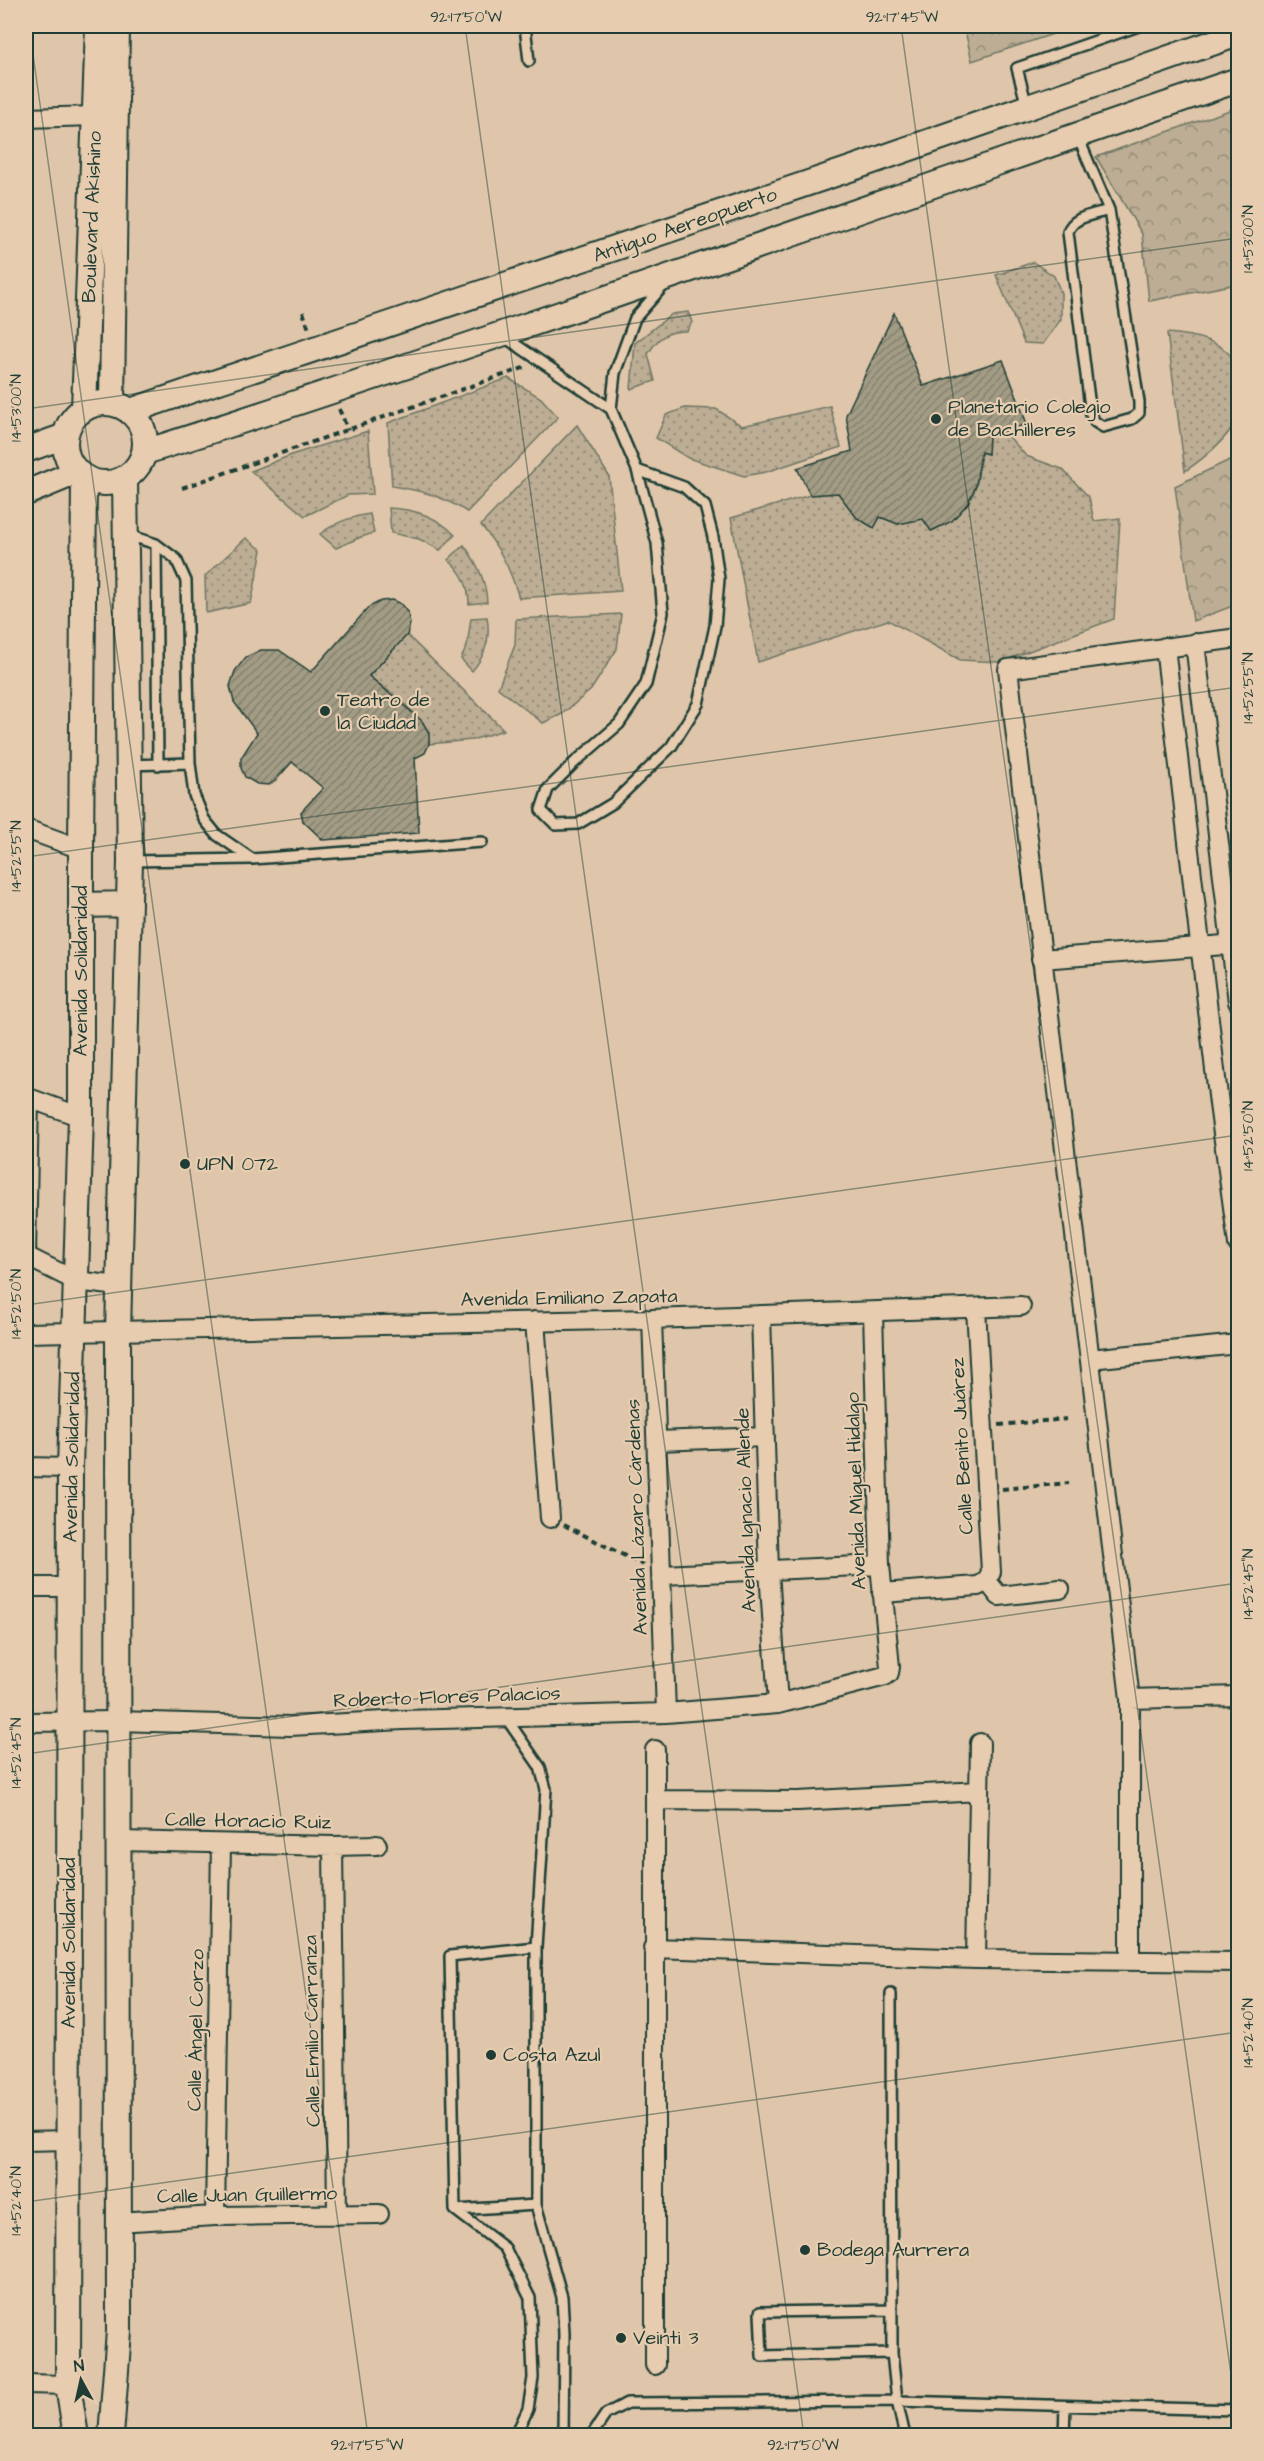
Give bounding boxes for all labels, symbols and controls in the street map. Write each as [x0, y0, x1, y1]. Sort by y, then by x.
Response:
text: 92°17'50"W [430, 7, 502, 28]
text: 92°17'45"W [866, 7, 938, 28]
street label: Boulevard Akishino [75, 131, 109, 303]
street label: Antiguo Aereopuerto [589, 180, 781, 271]
text: 14°53'00"N [1238, 205, 1259, 273]
text: 14°53'00"N [6, 374, 27, 442]
place label: Planetario Colegio de Bachilleres [948, 393, 1110, 444]
marker: Planetario Colegio de Bachilleres [929, 412, 943, 426]
text: 14°52'55"N [1238, 652, 1259, 724]
place label: Teatro de la Ciudad [337, 686, 430, 737]
marker: Teatro de la Ciudad [318, 704, 332, 718]
text: 14°52'55"N [6, 820, 27, 892]
street label: Avenida Solidaridad [67, 886, 95, 1056]
text: 14°52'50"N [1238, 1101, 1259, 1171]
place label: UPN 072 [197, 1150, 278, 1178]
marker: UPN 072 [178, 1157, 192, 1171]
text: 14°52'50"N [6, 1269, 27, 1339]
street label: Avenida Emiliano Zapata [460, 1282, 678, 1314]
street label: Calle Benito Juárez [943, 1357, 981, 1535]
street label: Avenida Solidaridad [57, 1371, 87, 1543]
street label: Avenida Miguel Hidalgo [839, 1392, 874, 1590]
street label: Avenida Lázaro Cárdenas [619, 1398, 655, 1636]
street label: Avenida Ignacio Allende [728, 1407, 765, 1613]
text: 14°52'45"N [1238, 1549, 1259, 1619]
street label: Roberto Flores Palacios [333, 1679, 561, 1715]
text: 14°52'45"N [6, 1718, 27, 1788]
street label: Calle Horacio Ruiz [165, 1806, 331, 1836]
street label: Avenida Solidaridad [55, 1858, 83, 2028]
street label: Calle Emilio Carranza [296, 1935, 328, 2127]
street label: Calle Ángel Corzo [181, 1949, 212, 2111]
text: 14°52'40"N [1238, 1998, 1259, 2068]
place label: Costa Azul [503, 2041, 601, 2069]
marker: Costa Azul [484, 2048, 498, 2062]
text: 14°52'40"N [6, 2166, 27, 2236]
street label: Calle Juan Guillermo [157, 2179, 337, 2211]
place label: Bodega Aurrera [817, 2236, 969, 2265]
marker: Bodega Aurrera [798, 2243, 812, 2257]
place label: Veinti 3 [633, 2324, 699, 2352]
marker: Veinti 3 [614, 2331, 628, 2345]
north arrow [51, 2350, 111, 2410]
text: N [73, 2355, 86, 2378]
text: 92°17'55"W [331, 2435, 403, 2456]
text: 92°17'50"W [767, 2435, 839, 2456]

